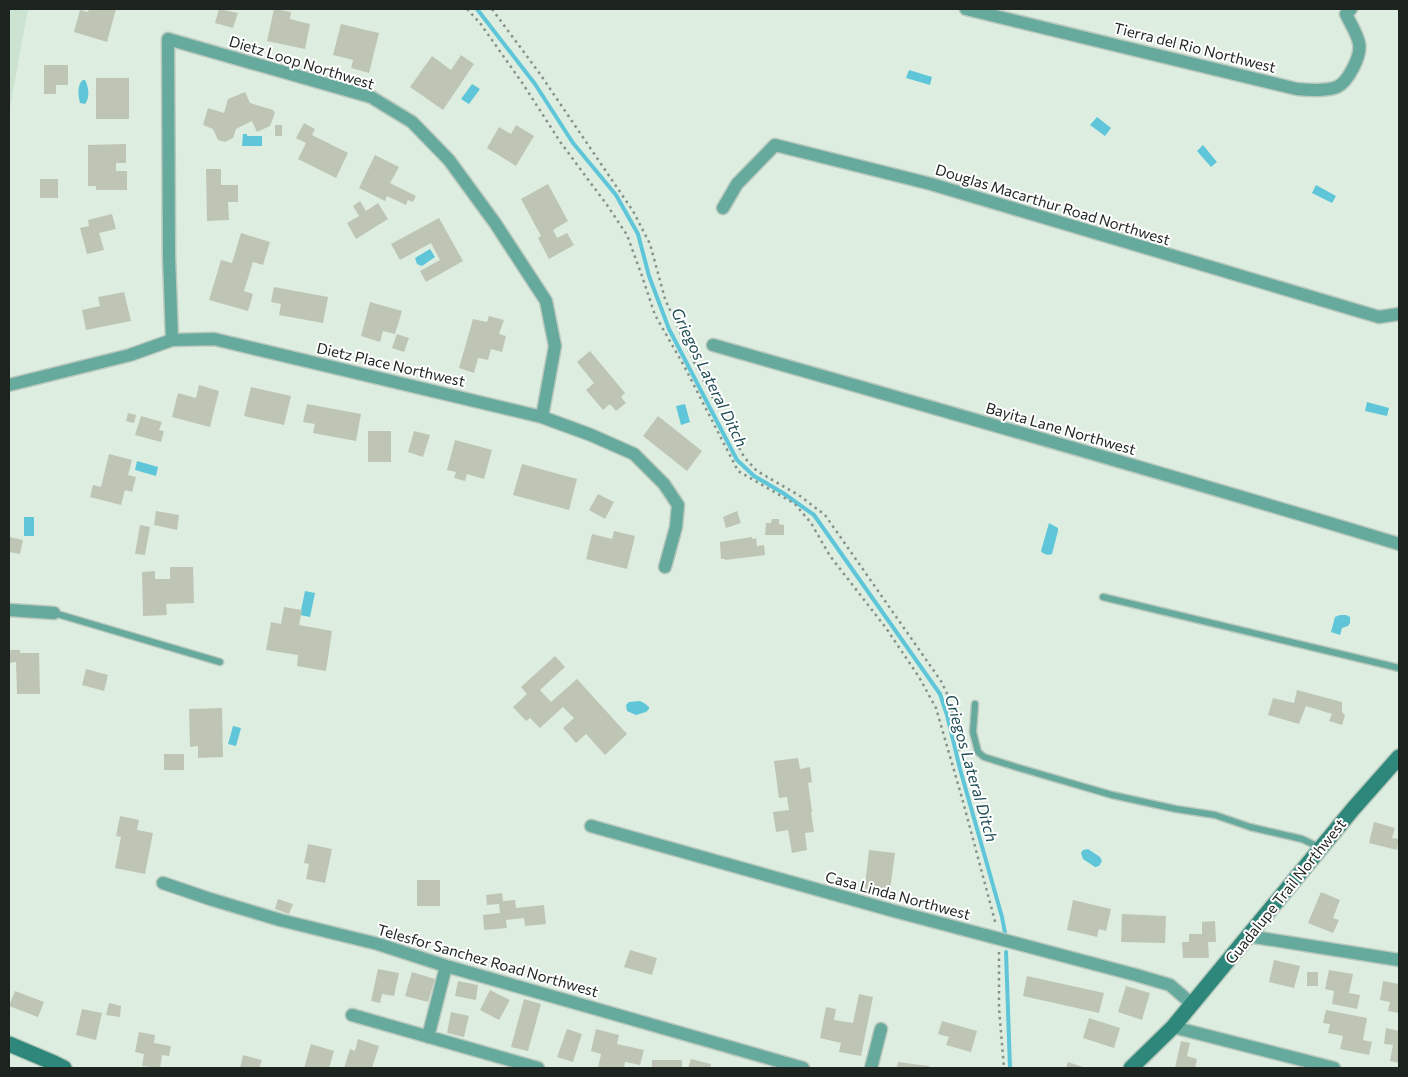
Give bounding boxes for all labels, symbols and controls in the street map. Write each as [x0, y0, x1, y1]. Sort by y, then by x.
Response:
street label: Tierra del Rio Northwest [1112, 18, 1278, 76]
street label: Dietz Loop Northwest [227, 31, 377, 93]
street label: Douglas Macarthur Road Northwest [933, 160, 1173, 248]
water label: Griegos Lateral Ditch [668, 304, 752, 450]
street label: Dietz Place Northwest [315, 338, 467, 390]
street label: Bayita Lane Northwest [984, 398, 1138, 458]
water label: Griegos Lateral Ditch [942, 692, 1002, 844]
street label: Guadalupe Trail Northwest [1221, 815, 1349, 967]
street label: Casa Linda Northwest [823, 867, 973, 923]
street label: Telesfor Sanchez Road Northwest [375, 920, 601, 1000]

